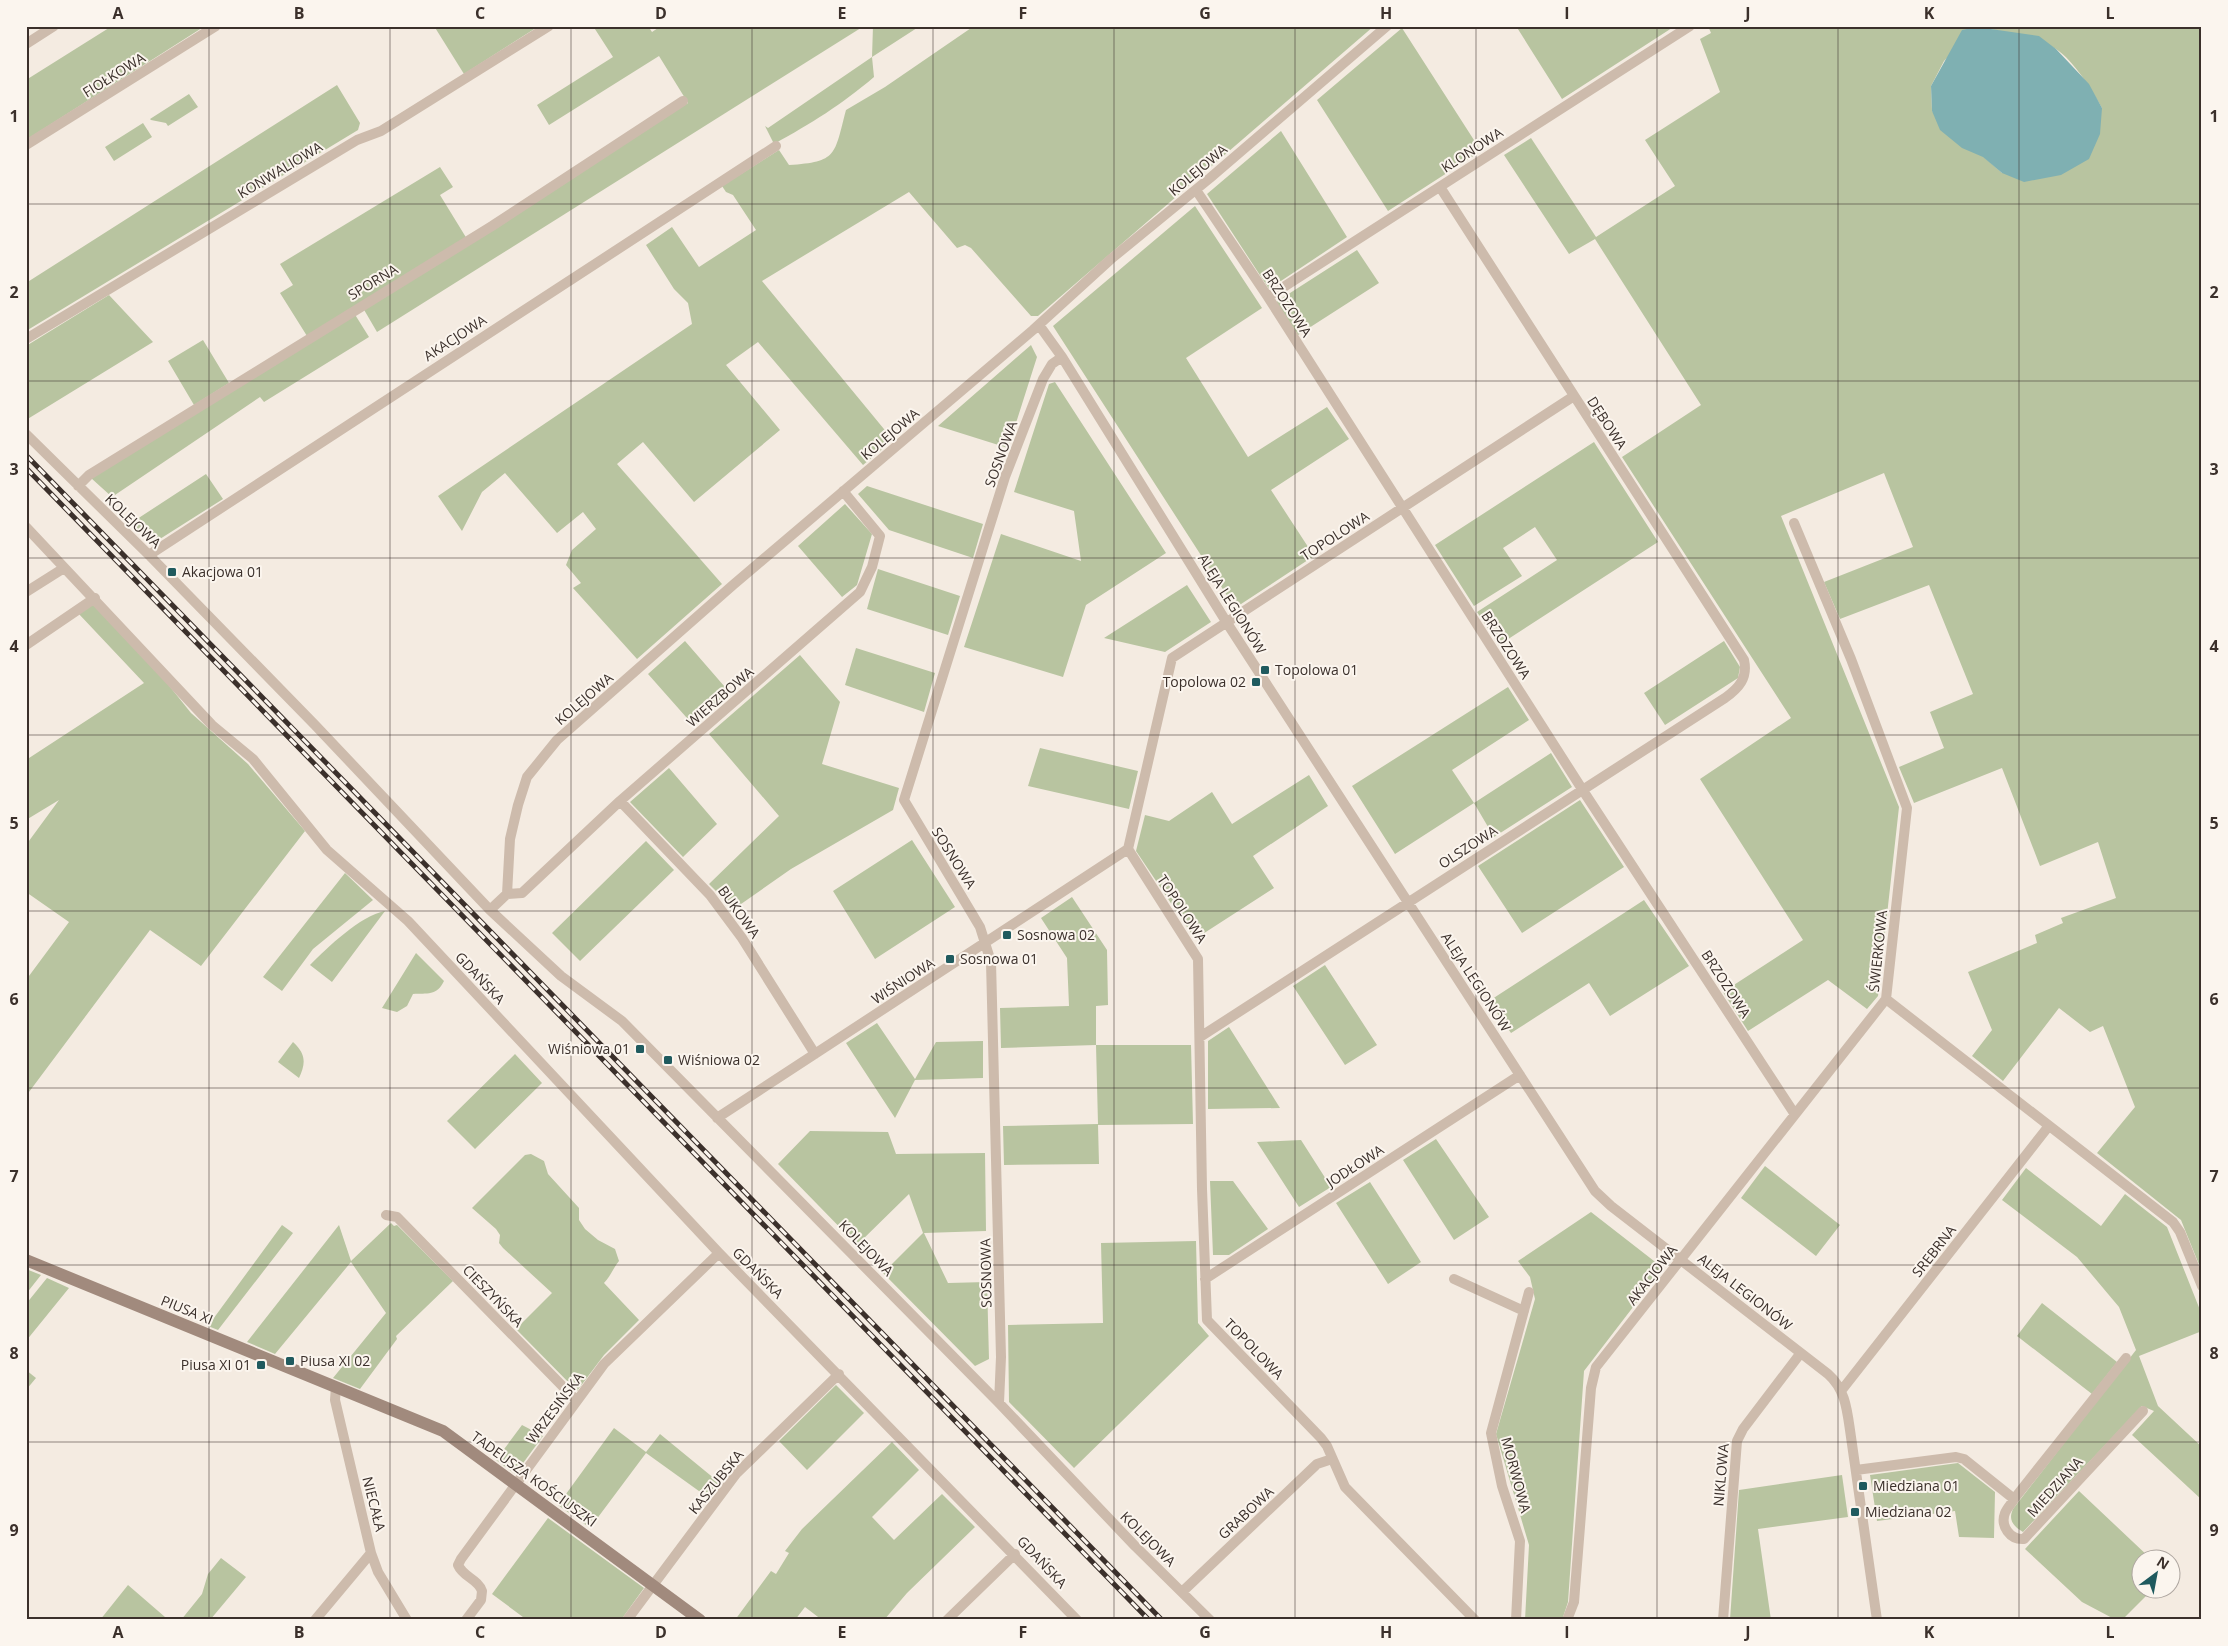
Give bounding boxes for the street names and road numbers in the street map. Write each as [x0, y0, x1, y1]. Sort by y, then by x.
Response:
street label: FIOŁKOWA [79, 48, 149, 101]
street label: KLONOWA [1437, 122, 1506, 177]
street label: KONWALIOWA [234, 137, 326, 202]
street label: KOLEJOWA [1164, 139, 1231, 200]
street label: SPORNA [344, 259, 401, 304]
street label: BRZOZOWA [1258, 265, 1317, 340]
street label: AKACJOWA [420, 310, 490, 365]
street label: DĘBOWA [1583, 393, 1632, 453]
street label: KOLEJOWA [856, 403, 923, 464]
street label: SOSNOWA [980, 418, 1021, 490]
street label: KOLEJOWA [101, 489, 166, 552]
street label: TOPOLOWA [1297, 506, 1373, 565]
street label: ALEJA LEGIONÓW [1194, 550, 1271, 657]
street label: BRZOZOWA [1477, 607, 1536, 682]
street label: WIERZBOWA [682, 662, 757, 731]
street label: KOLEJOWA [551, 668, 617, 729]
street label: OLSZOWA [1435, 820, 1501, 873]
street label: SOSNOWA [928, 823, 981, 892]
street label: TOPOLOWA [1153, 871, 1212, 947]
street label: BUKOWA [714, 882, 765, 942]
street label: ŚWIERKOWA [1864, 909, 1891, 993]
street label: ALEJA LEGIONÓW [1437, 928, 1516, 1035]
street label: BRZOZOWA [1697, 946, 1756, 1021]
street label: GDAŃSKA [451, 947, 510, 1008]
street label: WIŚNIOWA [868, 953, 938, 1008]
street label: JODŁOWA [1321, 1140, 1387, 1192]
street label: KOLEJOWA [835, 1216, 898, 1280]
street label: SREBRNA [1907, 1221, 1960, 1281]
street label: SOSNOWA [975, 1238, 996, 1308]
street label: AKACJOWA [1622, 1241, 1681, 1309]
street label: GDAŃSKA [729, 1243, 788, 1302]
street label: ALEJA LEGIONÓW [1694, 1249, 1796, 1334]
street label: CIESZYŃSKA [459, 1260, 528, 1331]
street label: PIUSA XI [158, 1290, 216, 1329]
street label: TOPOLOWA [1220, 1314, 1288, 1383]
street label: WRZESIŃSKA [522, 1368, 588, 1447]
street label: TADEUSZA KOŚCIUSZKI [468, 1426, 601, 1531]
street label: MORWOWA [1497, 1435, 1536, 1515]
street label: NIKLOWA [1708, 1443, 1733, 1507]
street label: KASZUBSKA [684, 1445, 747, 1518]
street label: MIEDZIANA [2023, 1452, 2087, 1521]
street label: NIECAŁA [358, 1474, 391, 1534]
street label: GRABOWA [1214, 1482, 1278, 1543]
street label: KOLEJOWA [1117, 1507, 1180, 1571]
street label: GDAŃSKA [1013, 1531, 1072, 1592]

